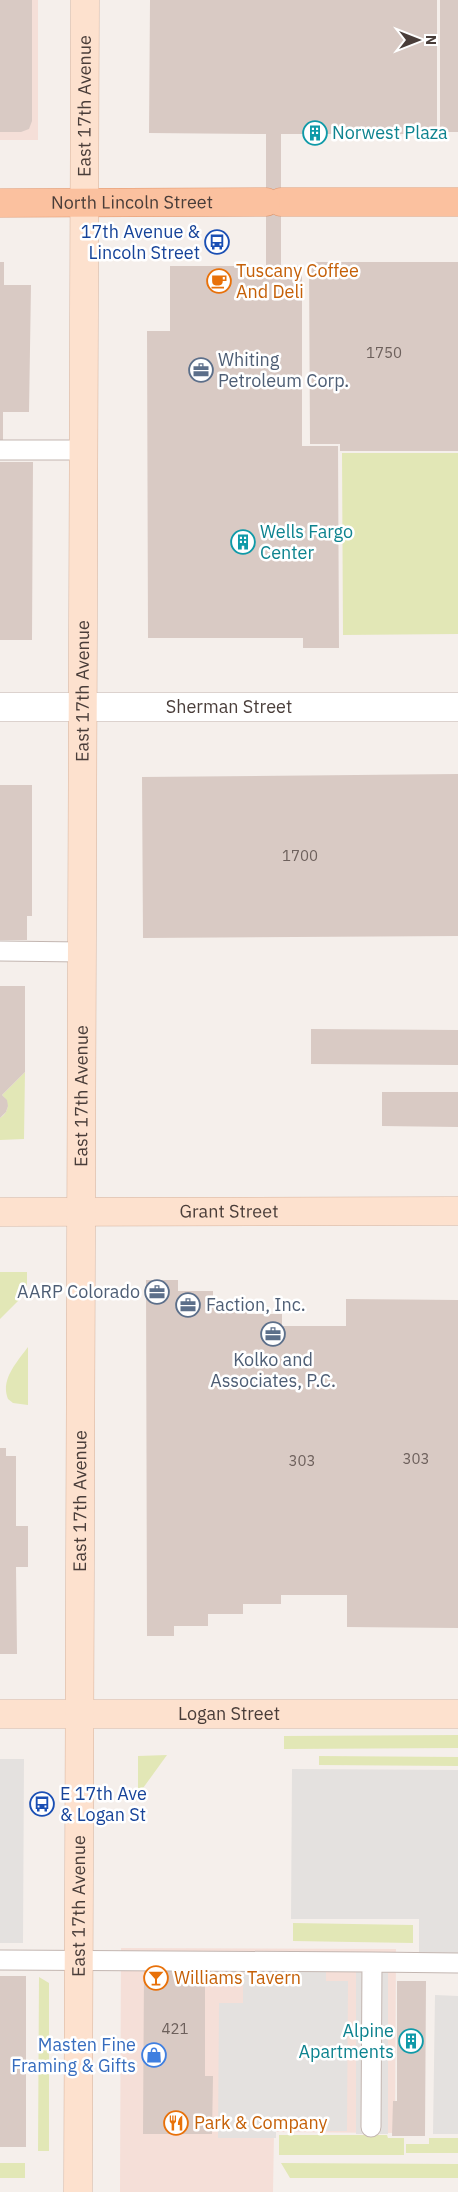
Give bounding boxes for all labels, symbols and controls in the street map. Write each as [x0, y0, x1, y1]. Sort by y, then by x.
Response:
north arrow [393, 15, 443, 65]
street label: East 17th Avenue [72, 35, 96, 177]
text: N [422, 35, 440, 45]
building icon: Norwest Plaza [302, 120, 328, 146]
place label: Norwest Plaza [332, 121, 448, 144]
street label: North Lincoln Street [51, 190, 213, 214]
place label: 17th Avenue & Lincoln Street [81, 220, 201, 264]
bus stop icon: 17th Avenue & Lincoln Street [204, 229, 230, 255]
place label: Tuscany Coffee And Deli [236, 259, 359, 303]
cafe icon: Tuscany Coffee And Deli [206, 268, 232, 294]
house number: 1750 [366, 343, 402, 362]
place label: Whiting Petroleum Corp. [218, 348, 349, 392]
office icon: Whiting Petroleum Corp. [188, 357, 214, 383]
place label: Wells Fargo Center [260, 520, 353, 564]
building icon: Wells Fargo Center [230, 529, 256, 555]
street label: East 17th Avenue [71, 620, 94, 762]
street label: Sherman Street [166, 695, 292, 718]
house number: 1700 [282, 846, 318, 865]
street label: East 17th Avenue [69, 1025, 93, 1167]
street label: Grant Street [180, 1199, 278, 1223]
office icon: AARP Colorado [144, 1279, 170, 1305]
place label: AARP Colorado [17, 1280, 140, 1303]
office icon: Faction, Inc. [175, 1292, 201, 1318]
place label: Faction, Inc. [206, 1293, 306, 1316]
office icon: Kolko and Associates, P.C. [260, 1321, 286, 1347]
place label: Kolko and Associates, P.C. [210, 1348, 336, 1392]
street label: East 17th Avenue [68, 1430, 91, 1572]
house number: 303 [402, 1449, 430, 1468]
house number: 303 [288, 1451, 316, 1470]
street label: Logan Street [178, 1702, 280, 1725]
place label: E 17th Ave & Logan St [60, 1782, 147, 1826]
bus stop icon: E 17th Ave & Logan St [29, 1791, 55, 1817]
street label: East 17th Avenue [67, 1835, 90, 1977]
bar icon: Williams Tavern [143, 1965, 169, 1991]
place label: Williams Tavern [174, 1966, 301, 1989]
house number: 421 [161, 2019, 189, 2038]
place label: Alpine Apartments [299, 2019, 394, 2063]
building icon: Alpine Apartments [398, 2028, 424, 2054]
place label: Masten Fine Framing & Gifts [11, 2033, 136, 2077]
shop icon: Masten Fine Framing & Gifts [141, 2042, 167, 2068]
restaurant icon: Park & Company [163, 2110, 189, 2136]
place label: Park & Company [194, 2111, 328, 2134]

